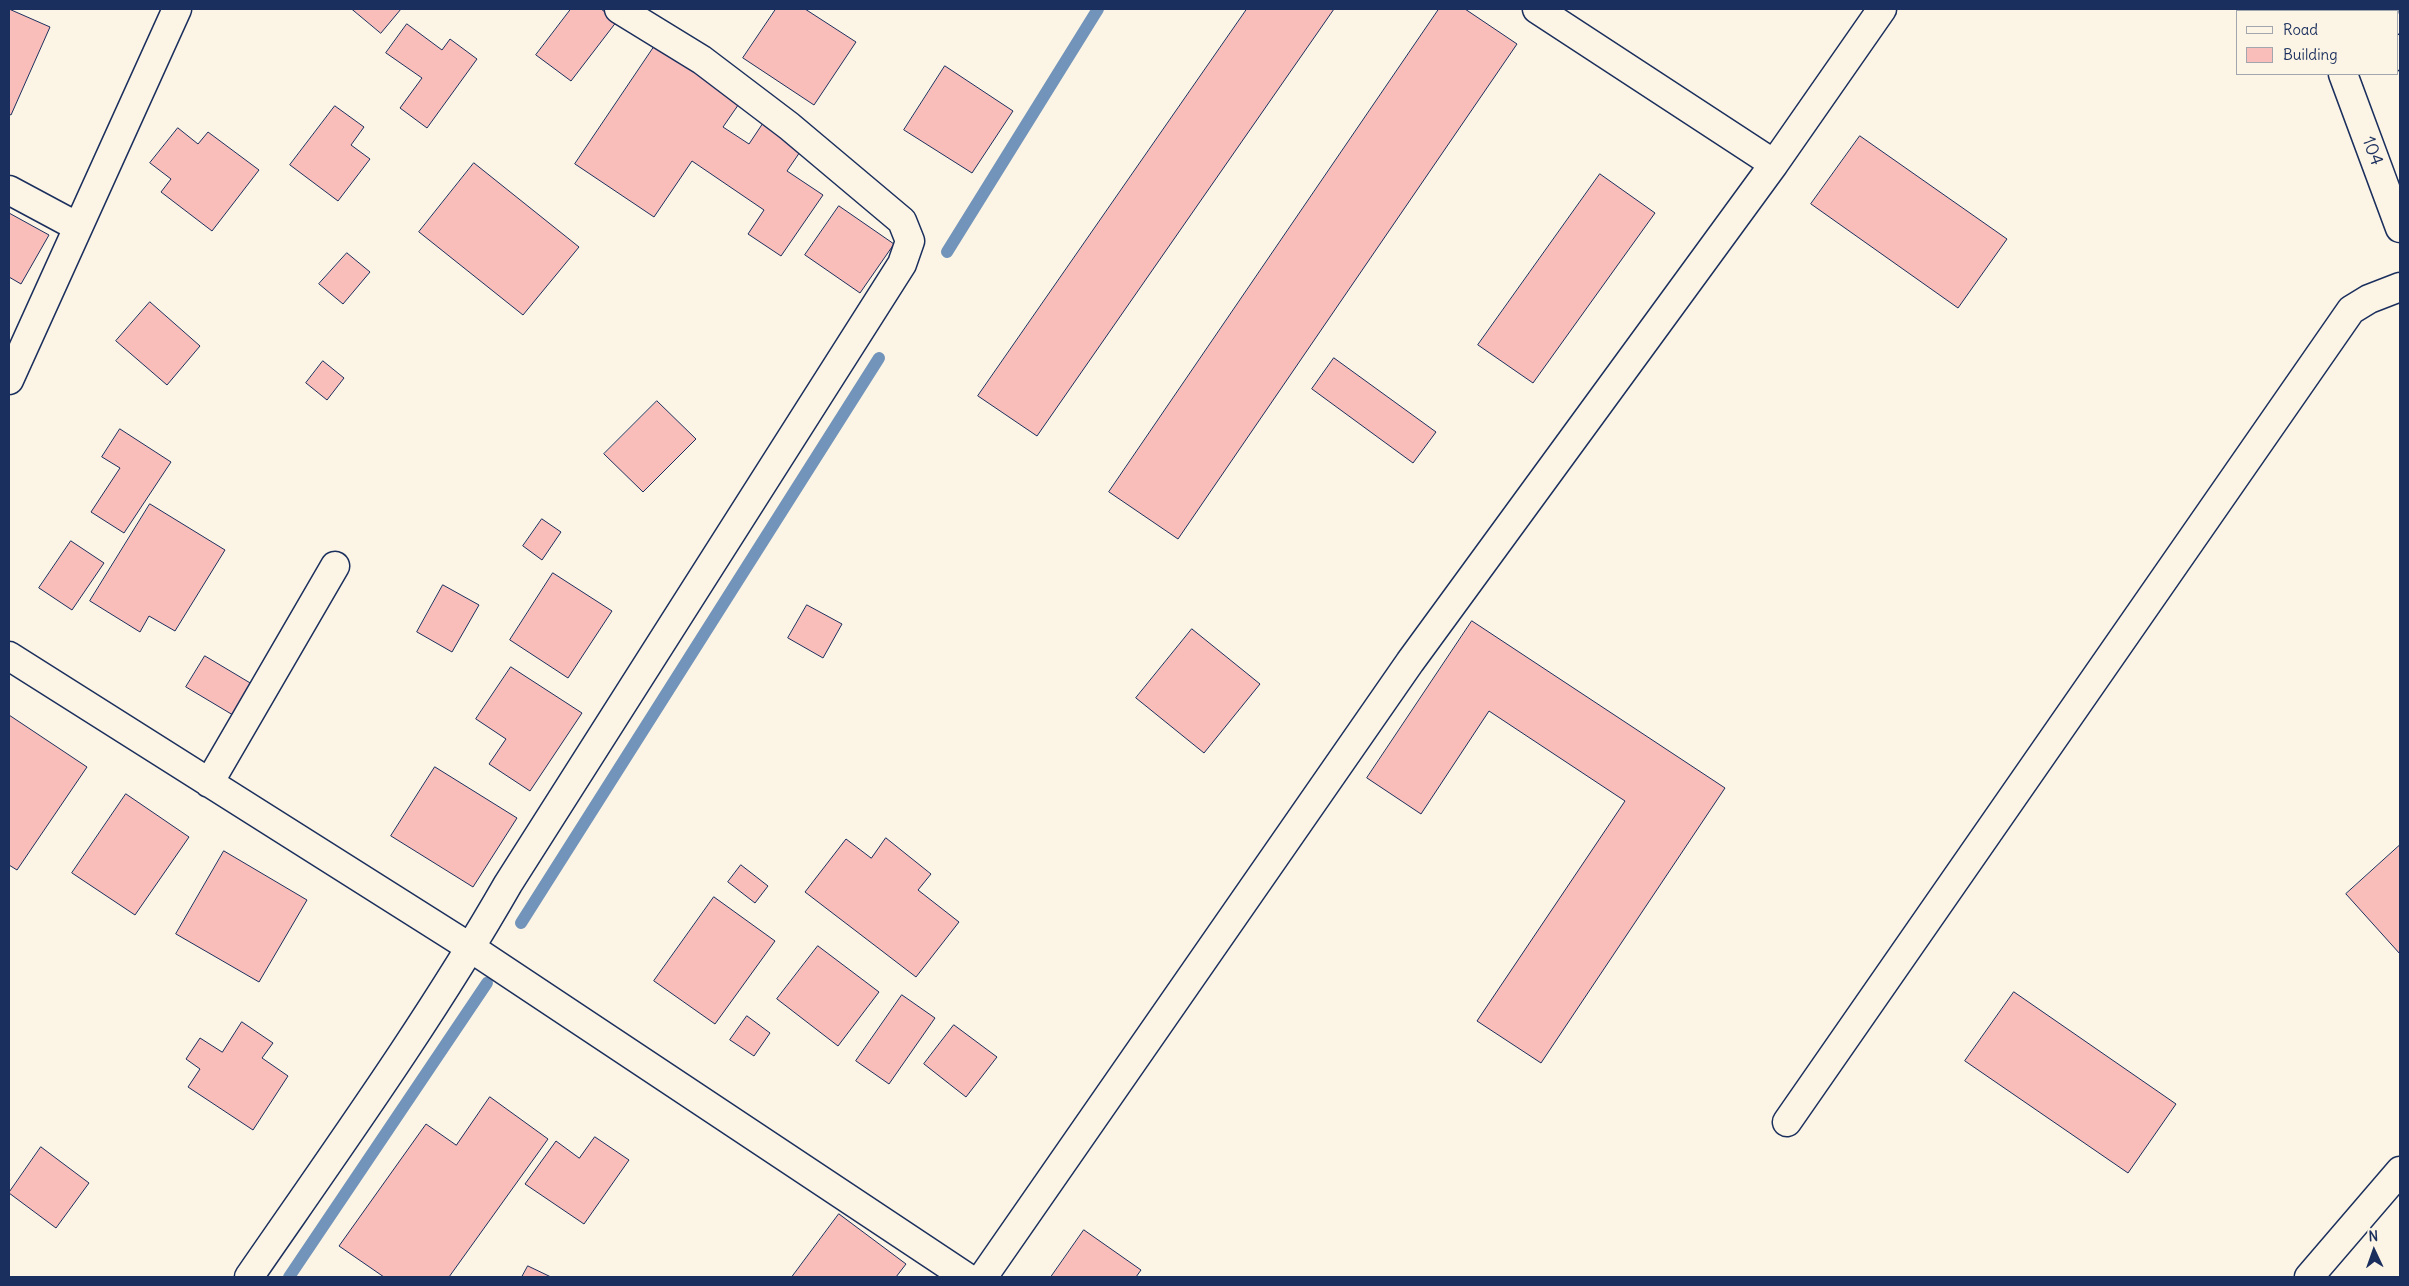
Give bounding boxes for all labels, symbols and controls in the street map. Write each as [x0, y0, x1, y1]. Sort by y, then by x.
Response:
legend [2236, 10, 2399, 75]
text: Road [2283, 20, 2318, 39]
text: Building [2283, 45, 2338, 64]
street label: 104 [2357, 133, 2387, 169]
north arrow [2349, 1226, 2399, 1276]
text: N [2368, 1227, 2379, 1245]

